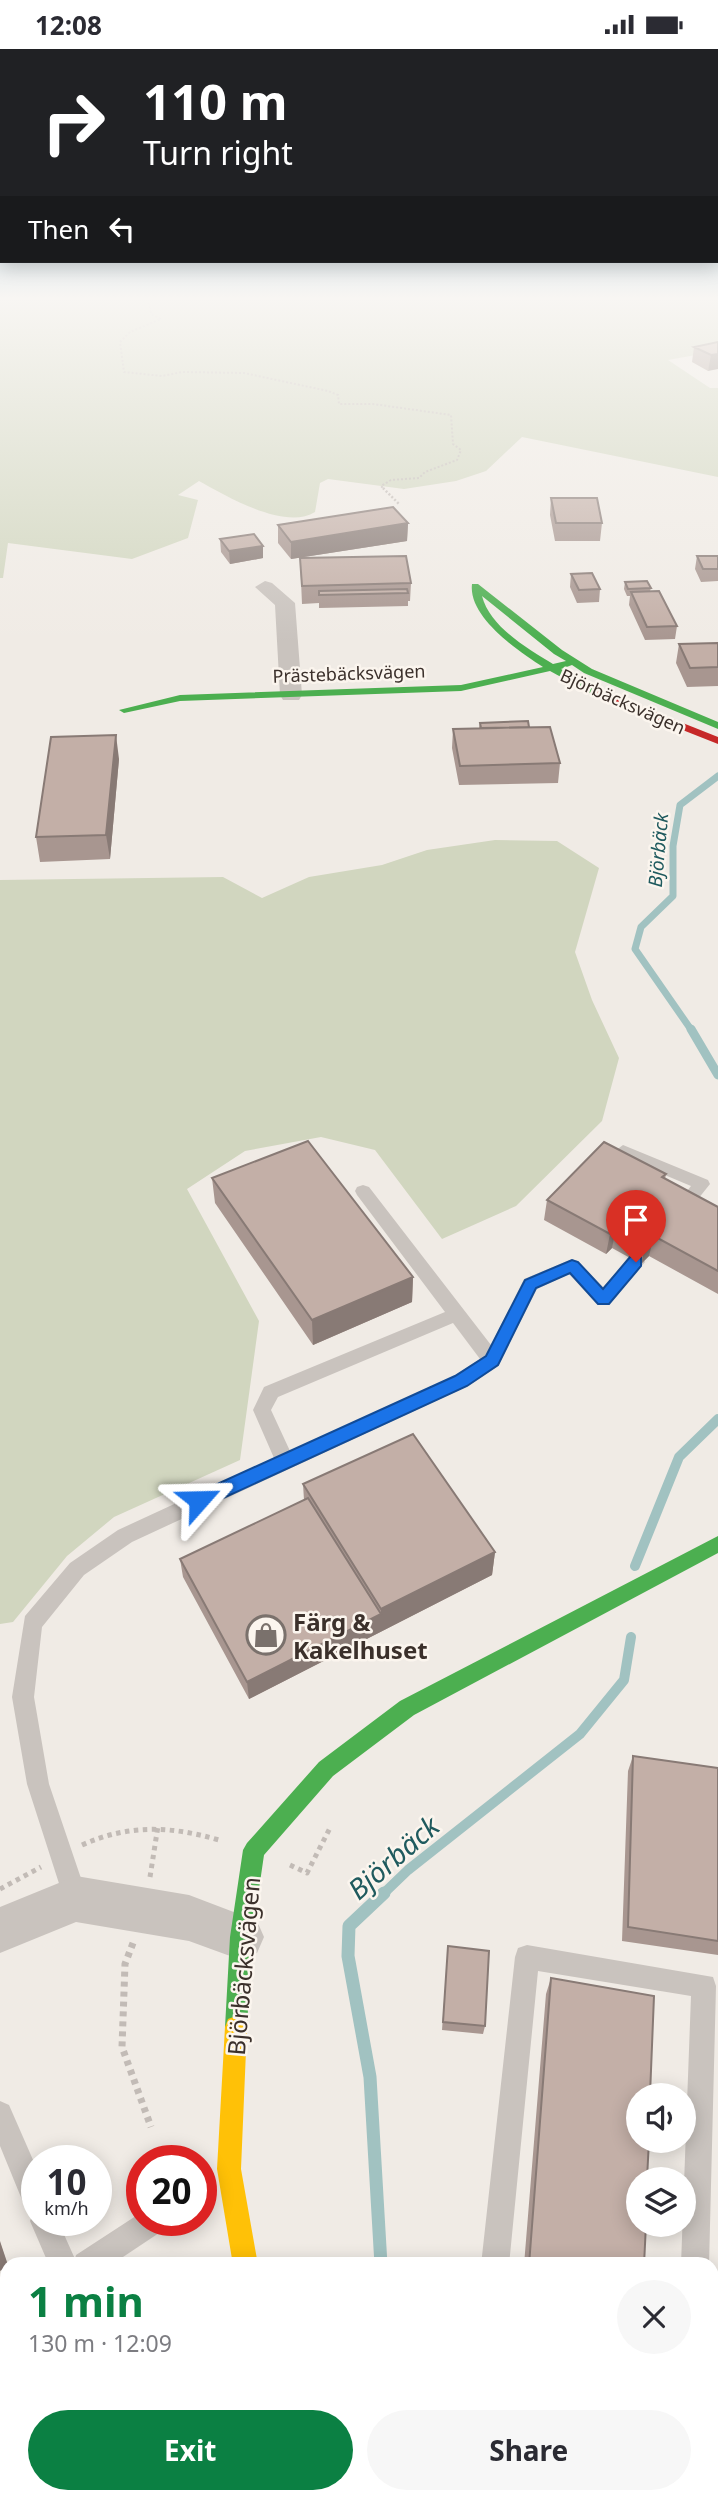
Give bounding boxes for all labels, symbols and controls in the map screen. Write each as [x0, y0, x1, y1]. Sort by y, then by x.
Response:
text: 12:08 [35, 7, 102, 43]
text: 110 m [143, 68, 288, 134]
icon: right [28, 77, 119, 168]
text: Turn right [143, 131, 293, 174]
icon: left [103, 210, 141, 248]
text: Then [28, 211, 89, 247]
street label: Prästebäcksvägen [272, 658, 426, 688]
street label: Björbäcksvägen [557, 663, 689, 739]
water label: Björbäck [642, 811, 674, 888]
pin [606, 1190, 666, 1262]
icon: arrive [617, 1201, 655, 1239]
position arrow [162, 1463, 236, 1537]
place label: Färg & Kakelhuset [293, 1605, 428, 1666]
shop icon: Färg & Kakelhuset [245, 1614, 287, 1656]
water label: Björbäck [339, 1806, 448, 1907]
street label: Björbäcksvägen [219, 1875, 267, 2057]
map controls [626, 2083, 696, 2237]
button: sound [626, 2083, 696, 2153]
speed limit sign: 20 [126, 2145, 217, 2236]
text: 10 [46, 2158, 87, 2205]
button: layers [626, 2167, 696, 2237]
text: km/h [44, 2196, 89, 2220]
text: 1 min [28, 2272, 144, 2329]
button: close [617, 2280, 691, 2354]
text: 130 m · 12:09 [28, 2327, 172, 2359]
button: Exit [28, 2410, 353, 2490]
button: Share [367, 2410, 691, 2490]

